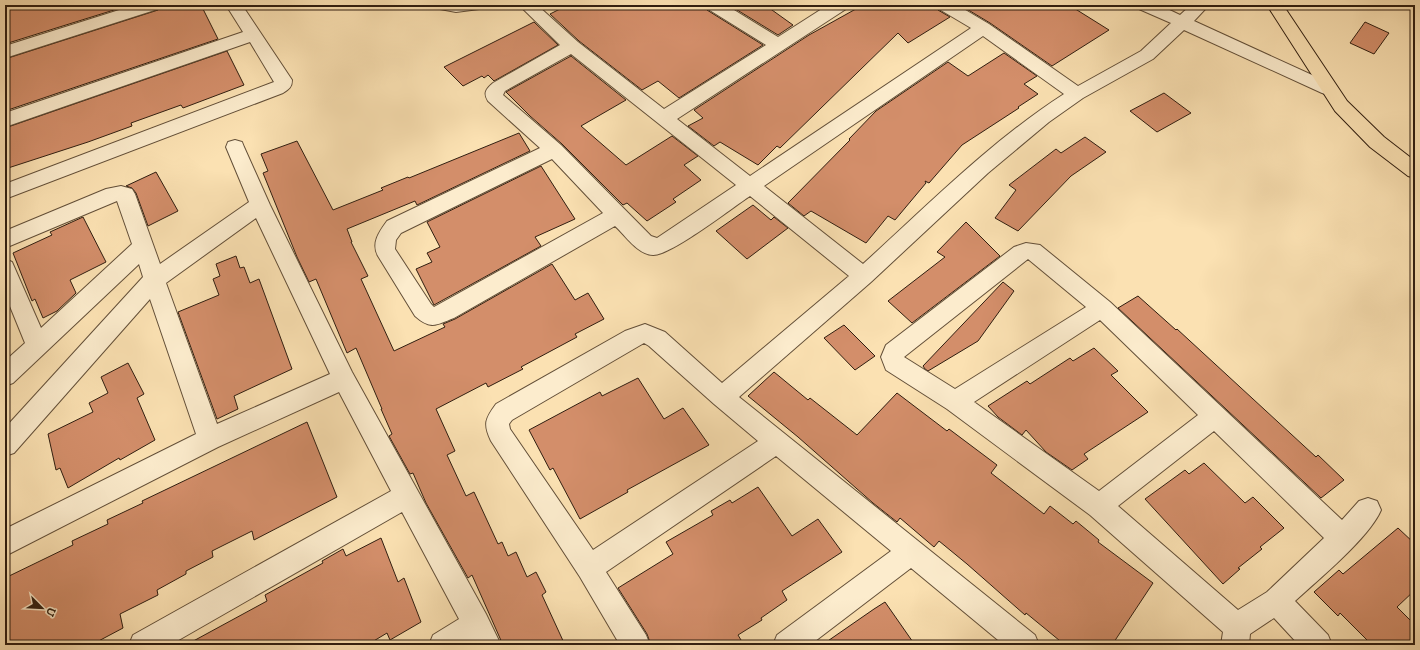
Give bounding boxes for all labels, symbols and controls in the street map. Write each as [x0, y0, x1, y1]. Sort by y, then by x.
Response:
north arrow [22, 588, 62, 628]
text: U [42, 605, 58, 619]

